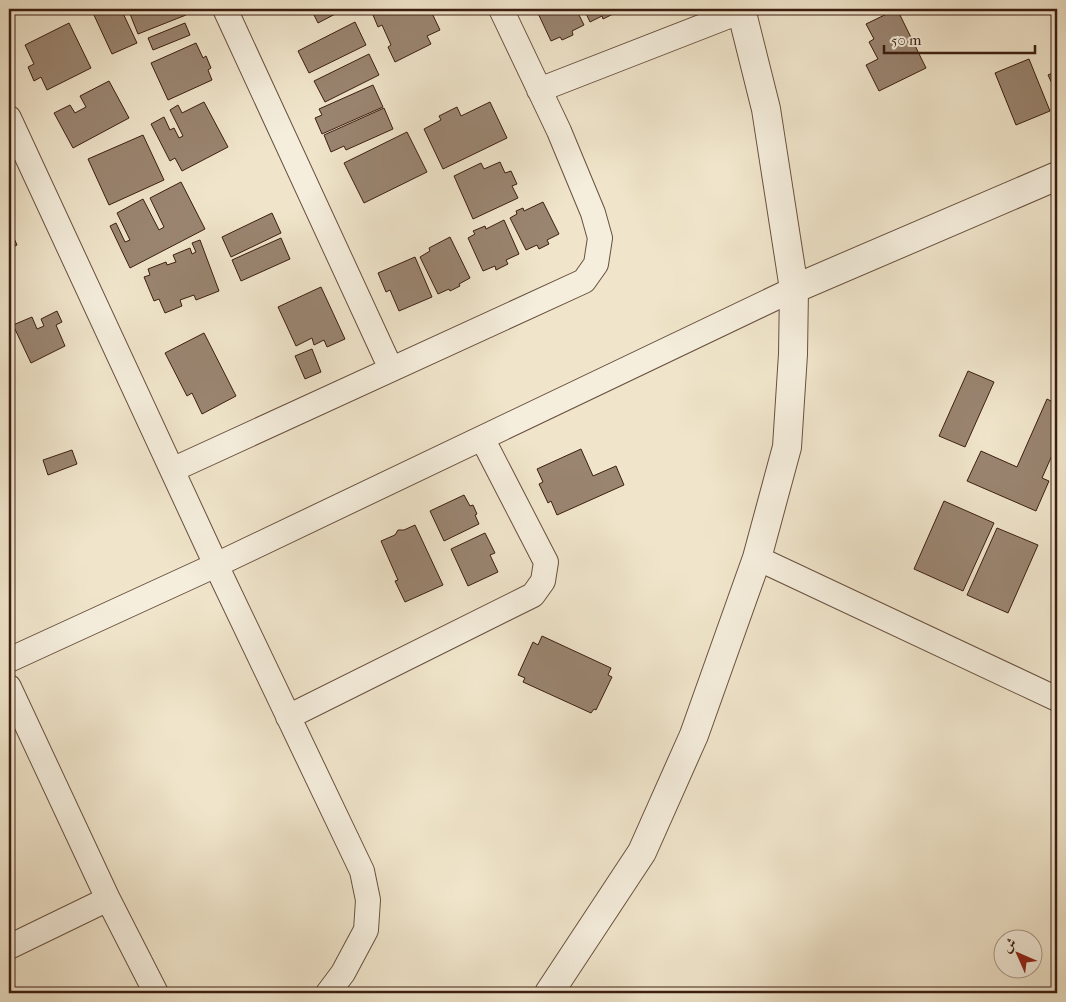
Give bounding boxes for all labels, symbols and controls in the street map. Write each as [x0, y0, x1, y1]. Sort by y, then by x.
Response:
scale bar [884, 22, 1035, 54]
text: 50 m [891, 31, 922, 49]
north arrow [994, 930, 1044, 980]
text: ش [998, 934, 1020, 956]

